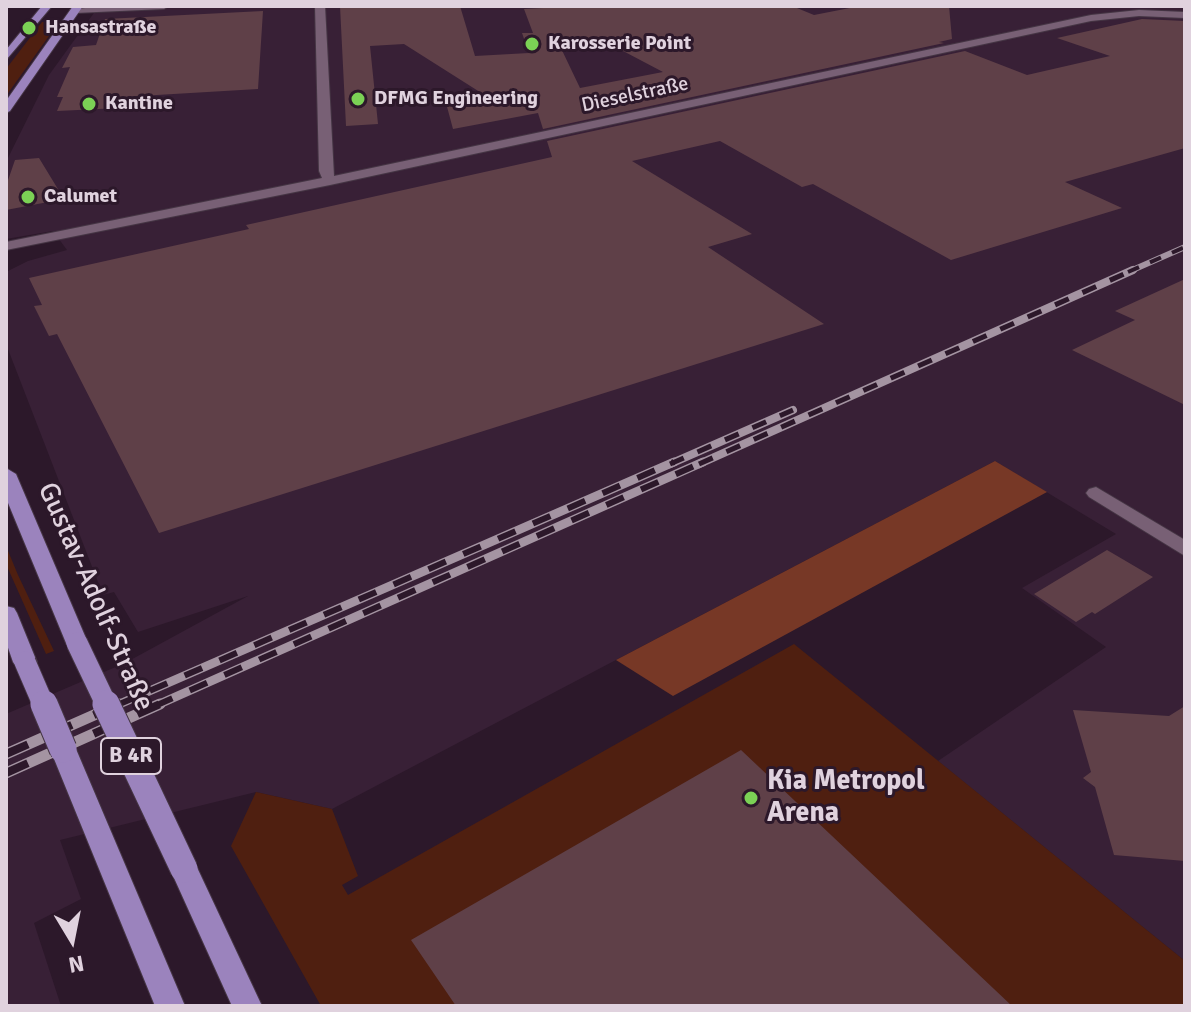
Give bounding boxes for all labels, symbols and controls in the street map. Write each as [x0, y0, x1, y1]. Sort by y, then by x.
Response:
place label: Hansastraße [45, 16, 156, 40]
marker: Hansastraße [20, 19, 38, 37]
place label: Karosserie Point [548, 32, 691, 56]
marker: Karosserie Point [523, 35, 541, 53]
street label: Dieselstraße [579, 72, 691, 118]
place label: DFMG Engineering [374, 87, 538, 111]
marker: DFMG Engineering [349, 90, 367, 108]
place label: Kantine [105, 92, 173, 116]
marker: Kantine [80, 95, 98, 113]
place label: Calumet [44, 185, 117, 209]
marker: Calumet [19, 188, 37, 206]
street label: Gustav-Adolf-Straße [30, 478, 160, 716]
road number: B 4R [101, 738, 161, 774]
place label: Kia Metropol Arena [767, 765, 925, 831]
marker: Kia Metropol Arena [742, 789, 760, 807]
north arrow [32, 900, 112, 980]
text: N [66, 950, 86, 979]

